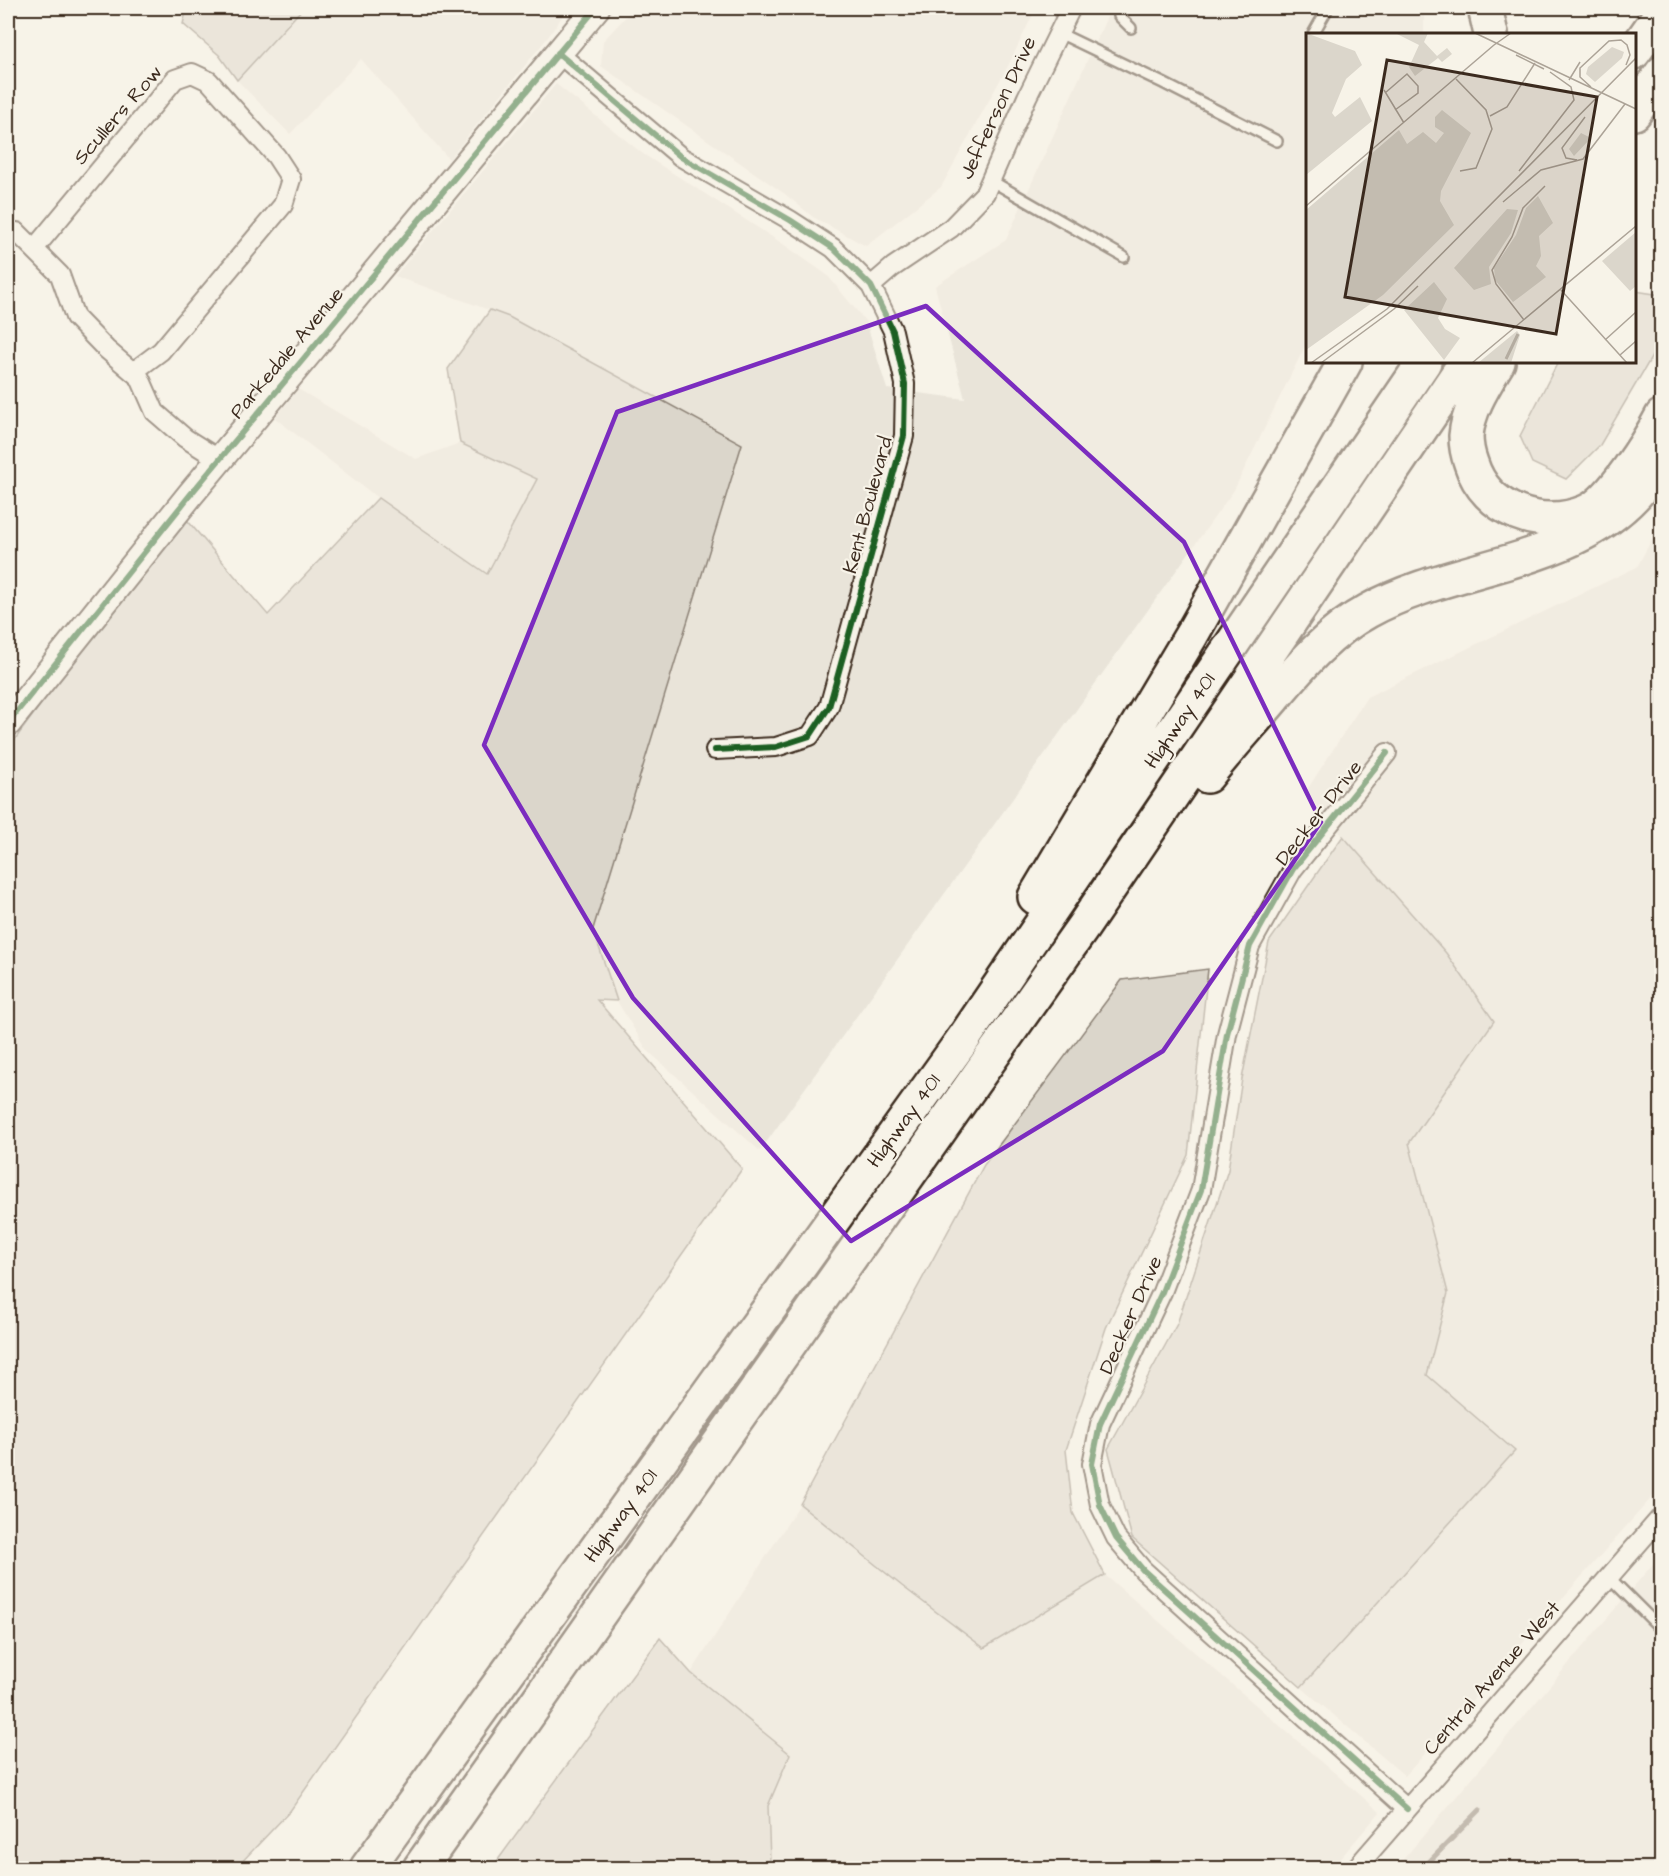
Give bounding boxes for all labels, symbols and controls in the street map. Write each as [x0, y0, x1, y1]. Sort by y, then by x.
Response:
street label: Jefferson Drive [953, 32, 1043, 184]
inset map [1306, 33, 1636, 363]
street label: Scullers Row [67, 59, 169, 171]
street label: Parkedale Avenue [223, 281, 351, 425]
street label: Kent Boulevard [836, 434, 900, 576]
street label: Highway 401 [1138, 667, 1223, 775]
street label: Decker Drive [1269, 754, 1369, 872]
street label: Highway 401 [860, 1068, 949, 1174]
street label: Decker Drive [1092, 1251, 1170, 1379]
street label: Highway 401 [577, 1463, 666, 1569]
street label: Central Avenue West [1417, 1595, 1567, 1761]

